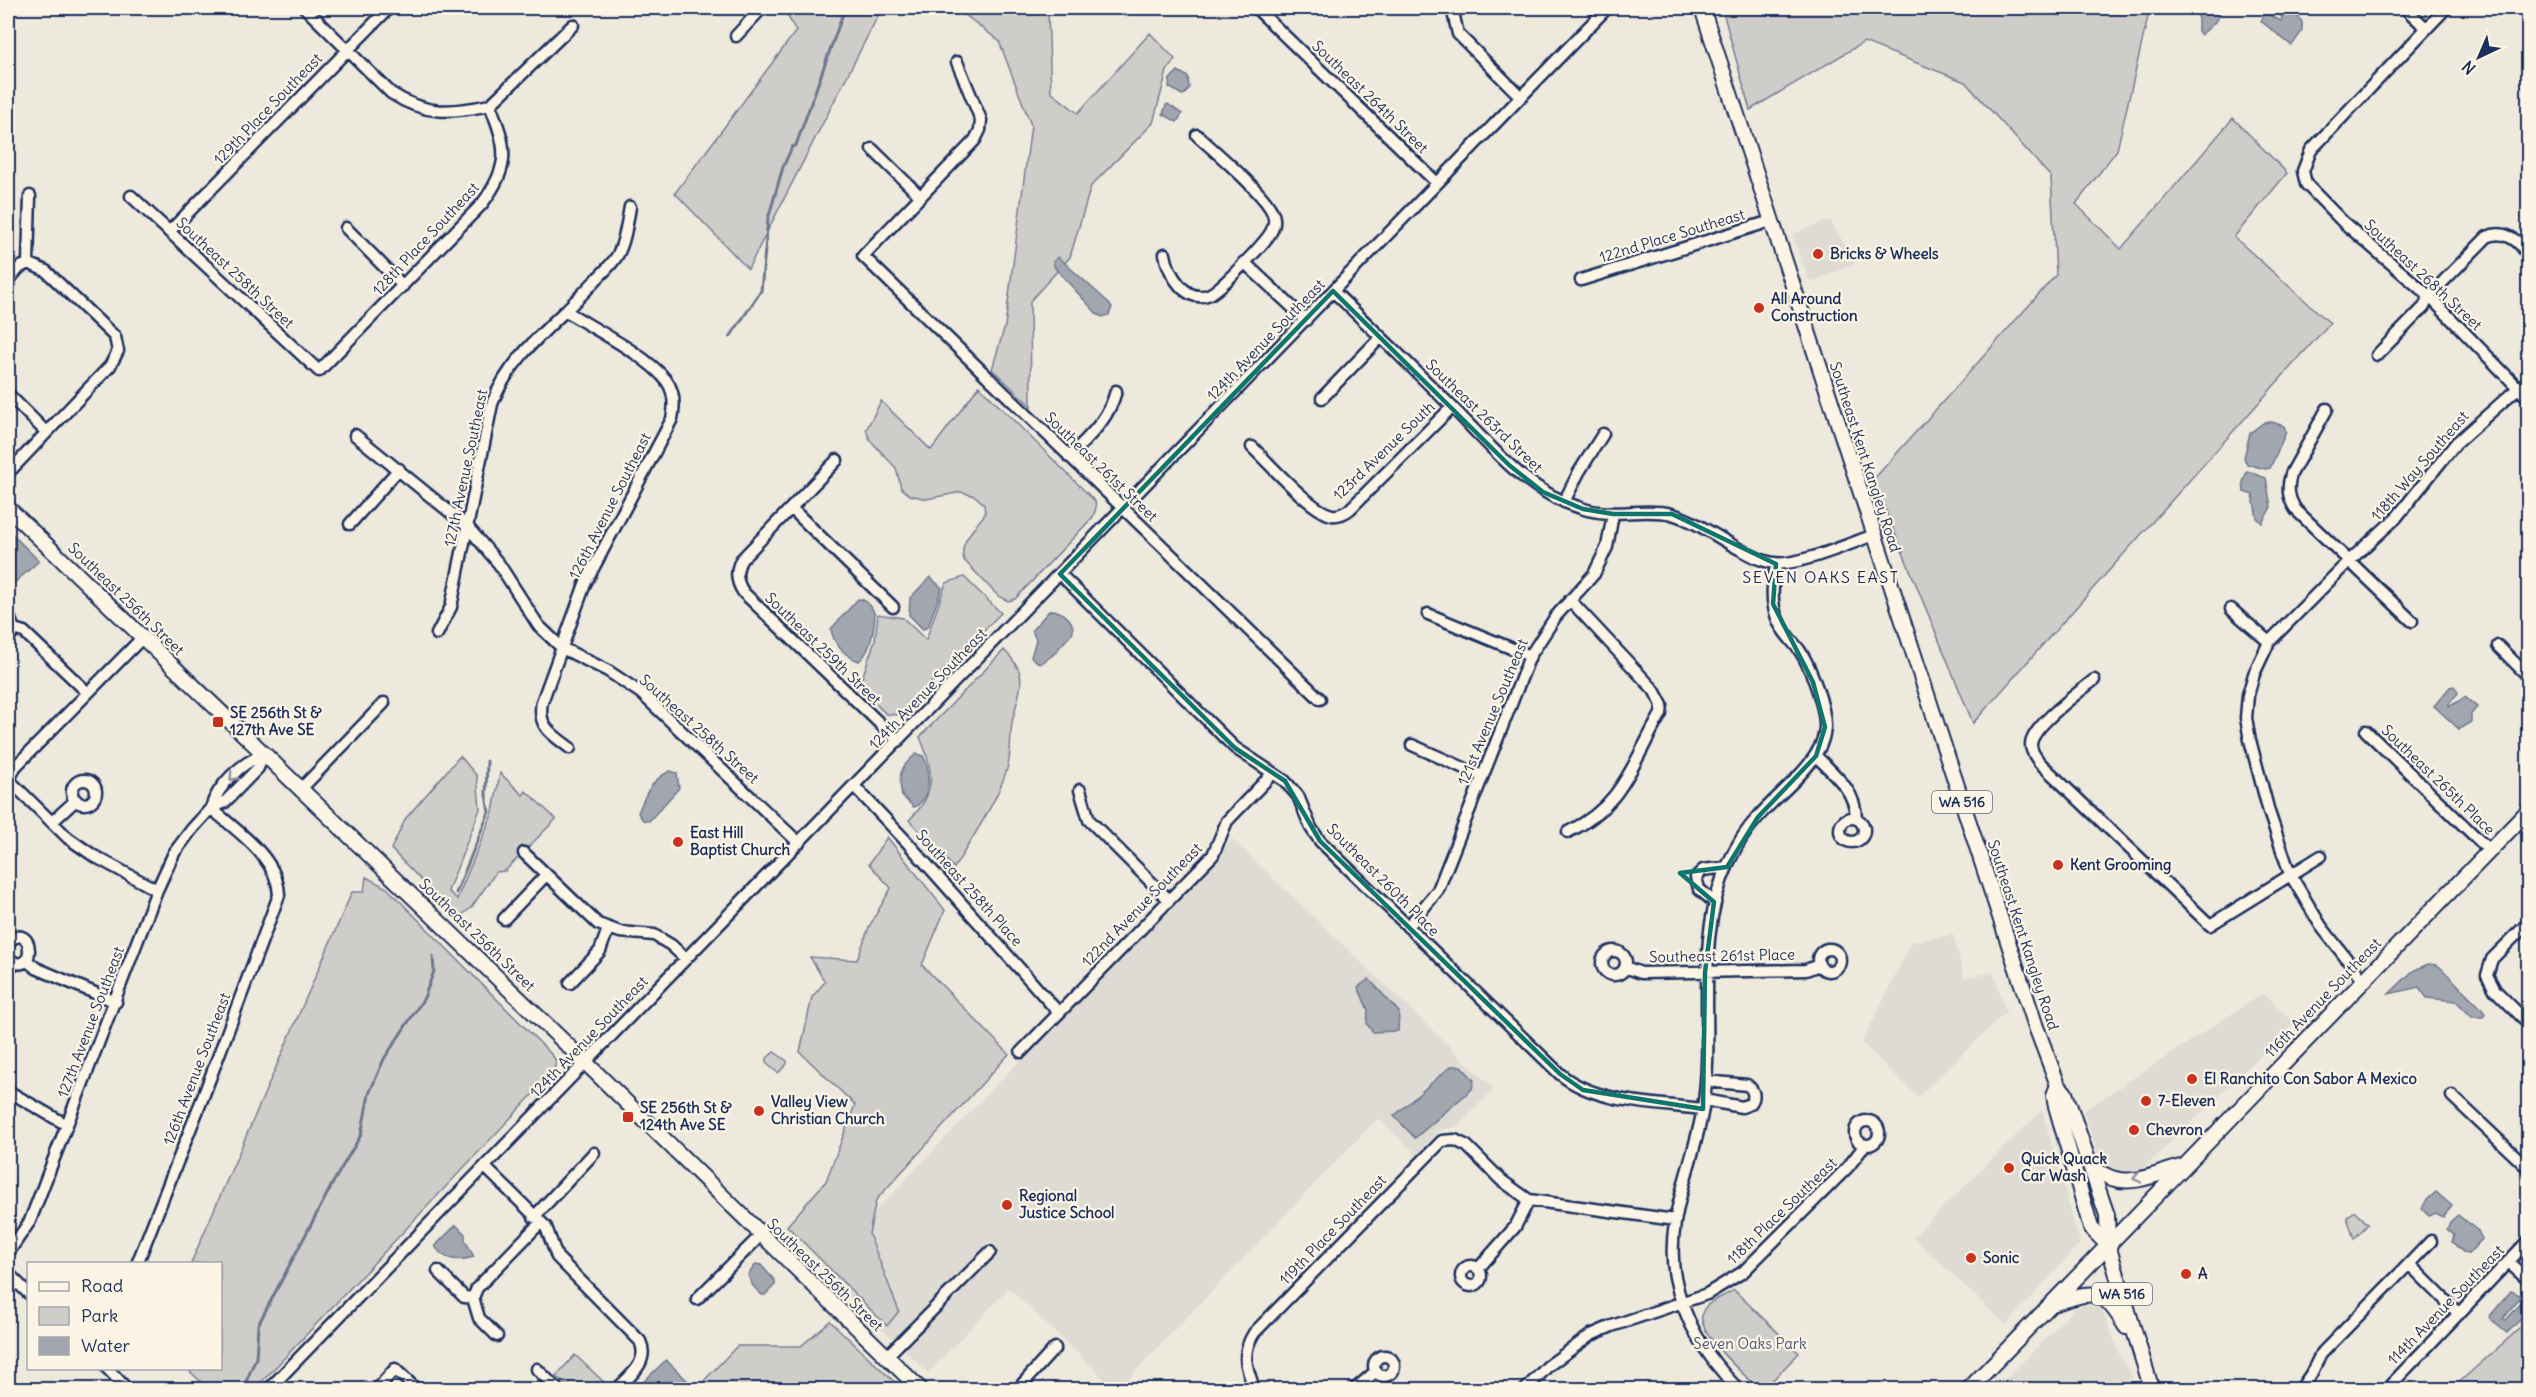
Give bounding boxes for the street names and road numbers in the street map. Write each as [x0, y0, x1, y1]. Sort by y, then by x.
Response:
street label: Southeast 264th Street [1308, 36, 1432, 157]
street label: 129th Place Southeast [209, 49, 326, 168]
street label: 128th Place Southeast [368, 178, 483, 299]
street label: 122nd Place Southeast [1597, 204, 1747, 267]
street label: Southeast 258th Street [172, 213, 298, 332]
street label: Southeast 268th Street [2360, 215, 2486, 334]
street label: 124th Avenue Southeast [1203, 275, 1329, 404]
street label: Southeast 263rd Street [1422, 355, 1547, 476]
street label: Southeast Kent Kangley Road [1826, 359, 1905, 555]
street label: 127th Avenue Southeast [440, 387, 491, 548]
street label: 123rd Avenue South [1329, 397, 1439, 504]
street label: 118th Way Southeast [2367, 407, 2472, 524]
street label: Southeast 261st Street [1041, 408, 1162, 525]
street label: 126th Avenue Southeast [564, 429, 655, 582]
street label: Southeast 256th Street [64, 538, 188, 659]
street label: Southeast 259th Street [761, 588, 885, 709]
street label: 124th Avenue Southeast [865, 624, 991, 753]
street label: 121st Avenue Southeast [1453, 636, 1532, 788]
street label: Southeast 258th Street [636, 670, 763, 787]
street label: Southeast 265th Place [2378, 721, 2499, 839]
road number: WA 516 [1932, 791, 1992, 813]
street label: Southeast 260th Place [1323, 819, 1444, 940]
street label: Southeast 258th Place [912, 825, 1027, 950]
street label: Southeast Kent Kangley Road [1984, 837, 2063, 1033]
street label: 122nd Avenue Southeast [1077, 839, 1206, 971]
street label: Southeast 256th Street [415, 874, 539, 995]
street label: 116th Avenue Southeast [2260, 934, 2385, 1062]
street label: 127th Avenue Southeast [53, 944, 128, 1100]
street label: Southeast 261st Place [1649, 945, 1795, 966]
street label: 124th Avenue Southeast [526, 972, 652, 1101]
street label: 126th Avenue Southeast [159, 990, 234, 1148]
street label: 118th Place Southeast [1723, 1153, 1841, 1268]
street label: 119th Place Southeast [1275, 1171, 1390, 1289]
street label: Southeast 256th Street [763, 1214, 887, 1335]
street label: 114th Avenue Southeast [2383, 1241, 2508, 1369]
road number: WA 516 [2092, 1283, 2152, 1305]

